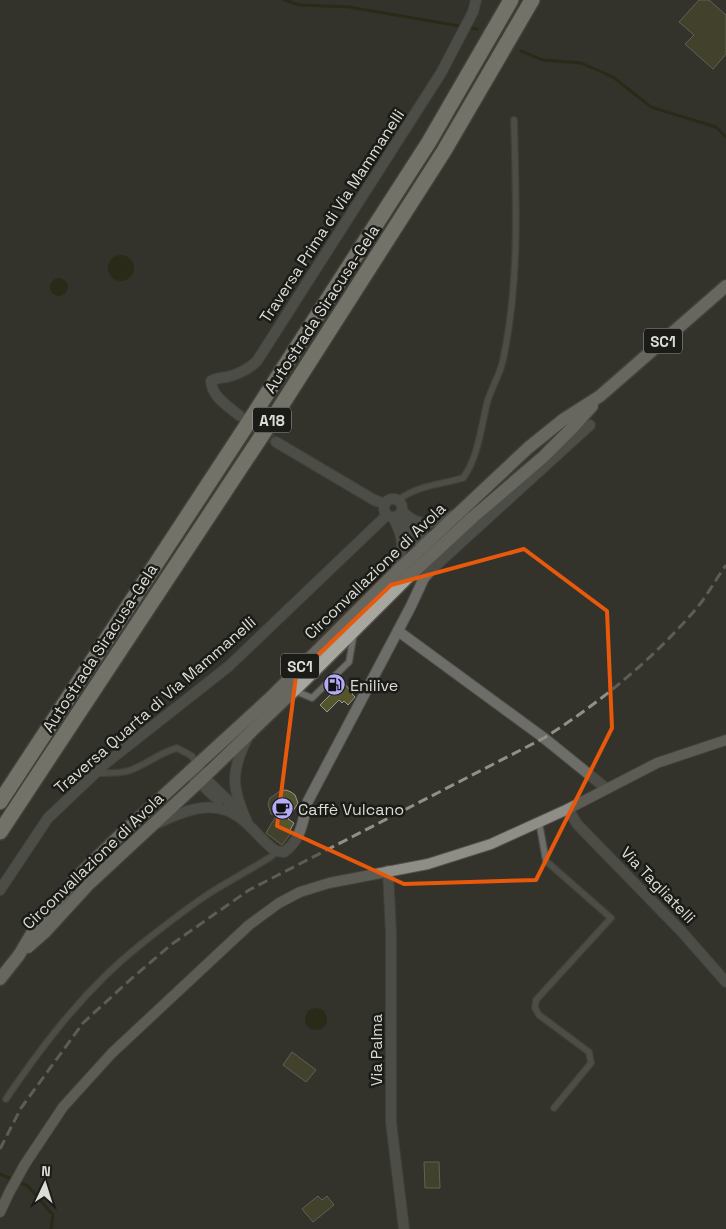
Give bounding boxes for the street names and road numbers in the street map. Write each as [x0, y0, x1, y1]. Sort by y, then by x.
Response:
street label: Traversa Prima di Via Mammanelli [255, 105, 409, 327]
street label: Autostrada Siracusa-Gela [260, 221, 384, 397]
road number: SC1 [644, 328, 682, 354]
road number: A18 [253, 408, 291, 432]
street label: Circonvallazione di Avola [300, 498, 450, 644]
street label: Autostrada Siracusa-Gela [38, 560, 162, 736]
street label: Traversa Quarta di Via Mammanelli [50, 612, 260, 798]
road number: SC1 [281, 654, 319, 678]
street label: Circonvallazione di Avola [18, 788, 168, 934]
street label: Via Tagliatelli [616, 842, 700, 928]
street label: Via Palma [366, 1014, 387, 1086]

